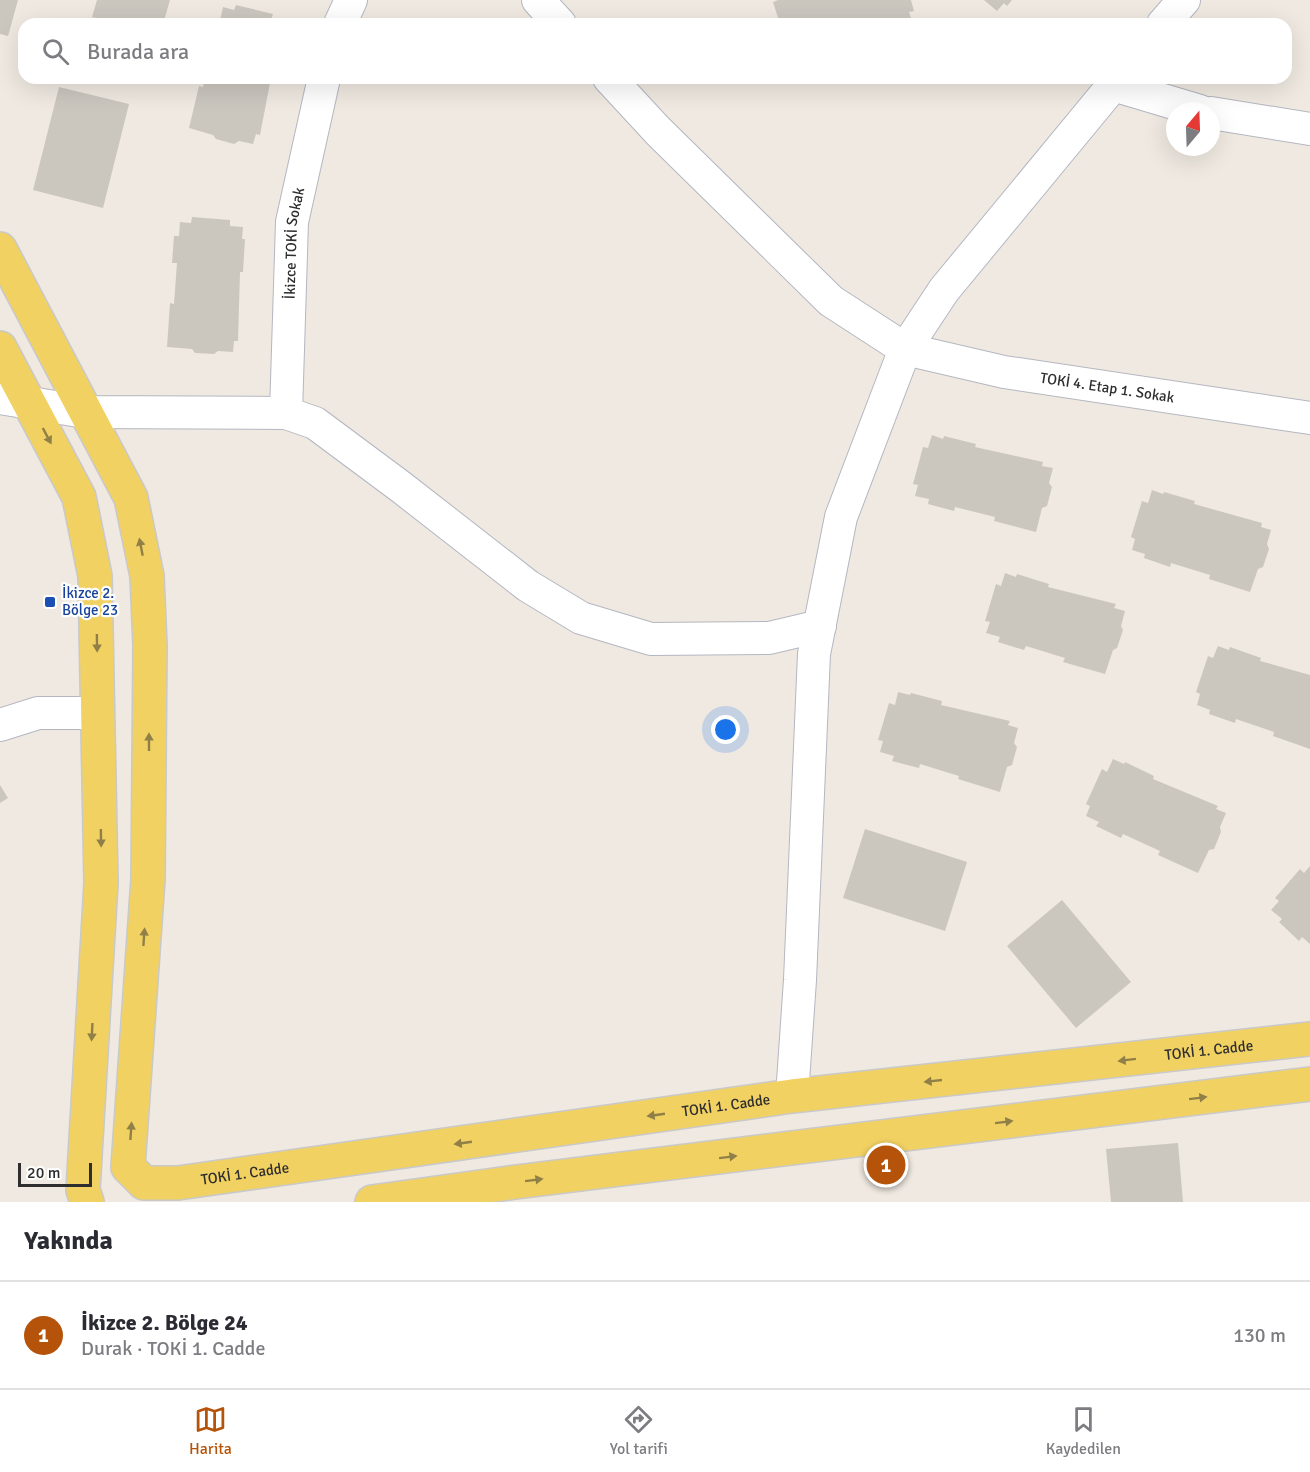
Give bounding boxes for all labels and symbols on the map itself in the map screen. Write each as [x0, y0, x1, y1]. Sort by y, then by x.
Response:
north arrow [1166, 102, 1220, 156]
street label: İkizce TOKİ Sokak [281, 185, 309, 300]
street label: TOKİ 4. Etap 1. Sokak [1039, 369, 1176, 407]
one-way arrow [42, 428, 52, 445]
one-way arrow [136, 538, 145, 557]
place label: İkizce 2. Bölge 23 [62, 584, 118, 619]
marker: İkizce 2. Bölge 23 [43, 595, 57, 609]
one-way arrow [92, 633, 102, 652]
your location [711, 715, 740, 744]
one-way arrow [144, 732, 154, 751]
one-way arrow [96, 828, 105, 847]
one-way arrow [140, 927, 149, 946]
one-way arrow [88, 1023, 97, 1042]
street label: TOKİ 1. Cadde [1164, 1036, 1254, 1064]
one-way arrow [1117, 1055, 1136, 1064]
one-way arrow [923, 1076, 942, 1086]
street label: TOKİ 1. Cadde [681, 1090, 771, 1120]
one-way arrow [1188, 1093, 1207, 1103]
one-way arrow [646, 1111, 665, 1120]
one-way arrow [995, 1118, 1014, 1127]
one-way arrow [126, 1122, 135, 1141]
one-way arrow [453, 1138, 472, 1147]
pin: 1 [866, 1142, 906, 1188]
one-way arrow [718, 1152, 737, 1161]
street label: TOKİ 1. Cadde [200, 1158, 290, 1189]
scale bar [18, 1160, 92, 1188]
one-way arrow [524, 1175, 543, 1185]

